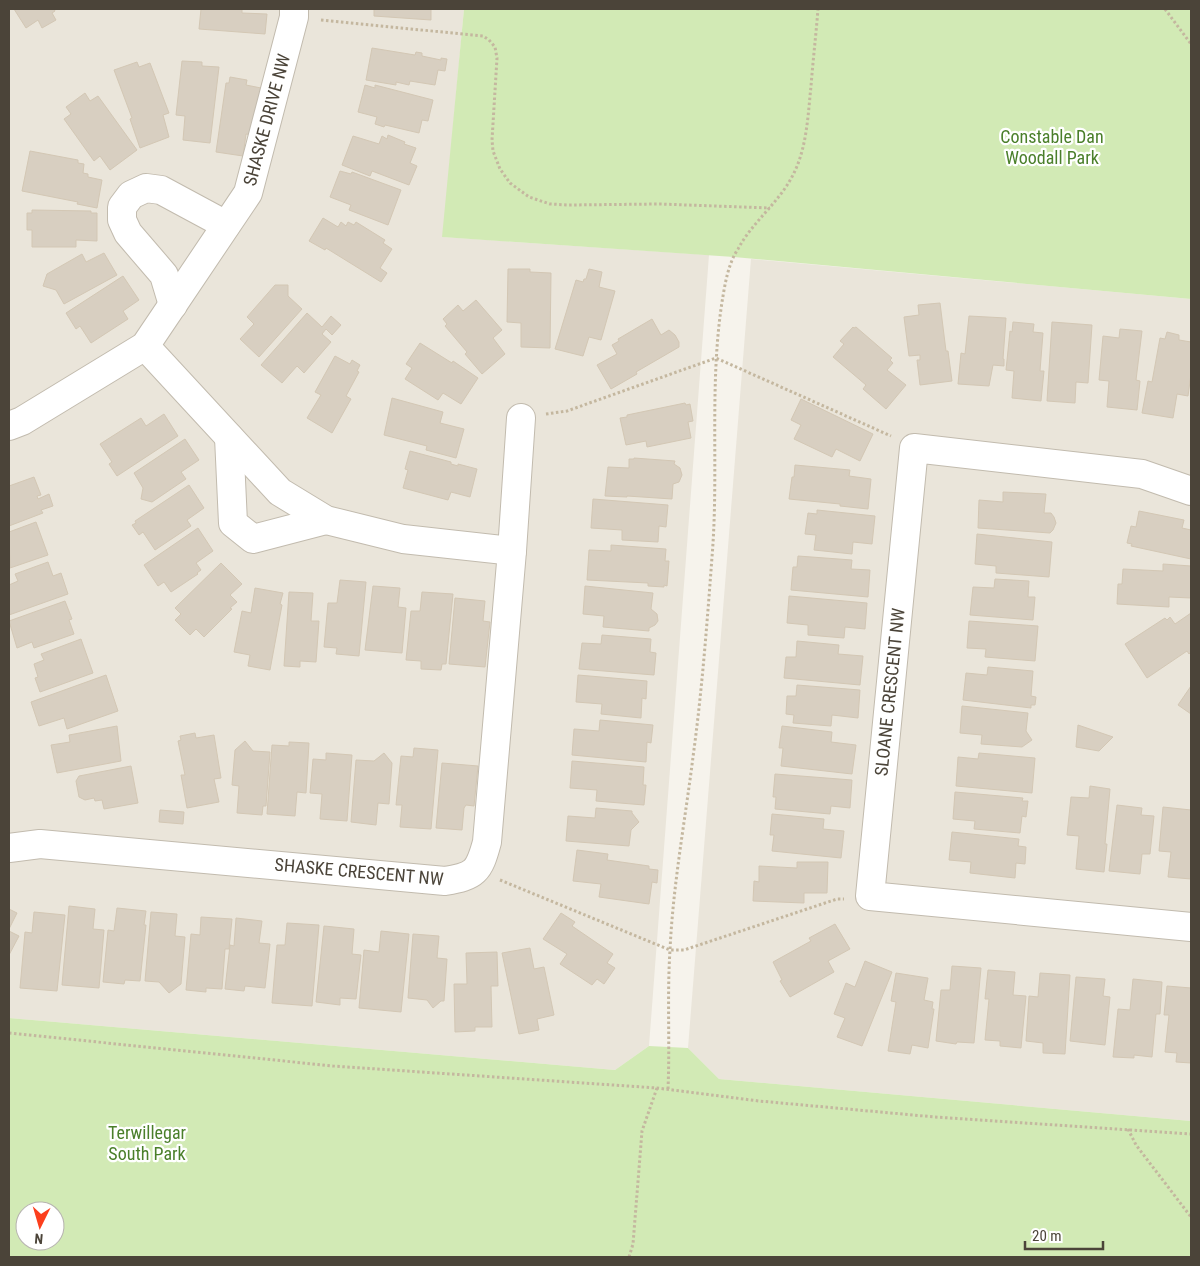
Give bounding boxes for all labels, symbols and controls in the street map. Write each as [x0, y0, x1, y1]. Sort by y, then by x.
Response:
street label: SHASKE DRIVE NW [239, 51, 294, 188]
park label: Constable Dan Woodall Park [1000, 126, 1104, 168]
street label: SLOANE CRESCENT NW [870, 607, 909, 777]
street label: SHASKE CRESCENT NW [274, 854, 445, 889]
park label: Terwillegar South Park [108, 1122, 187, 1164]
north arrow [15, 1201, 65, 1251]
scale bar [1025, 1218, 1102, 1250]
text: 20 m [1032, 1227, 1062, 1245]
text: N [34, 1231, 44, 1247]

